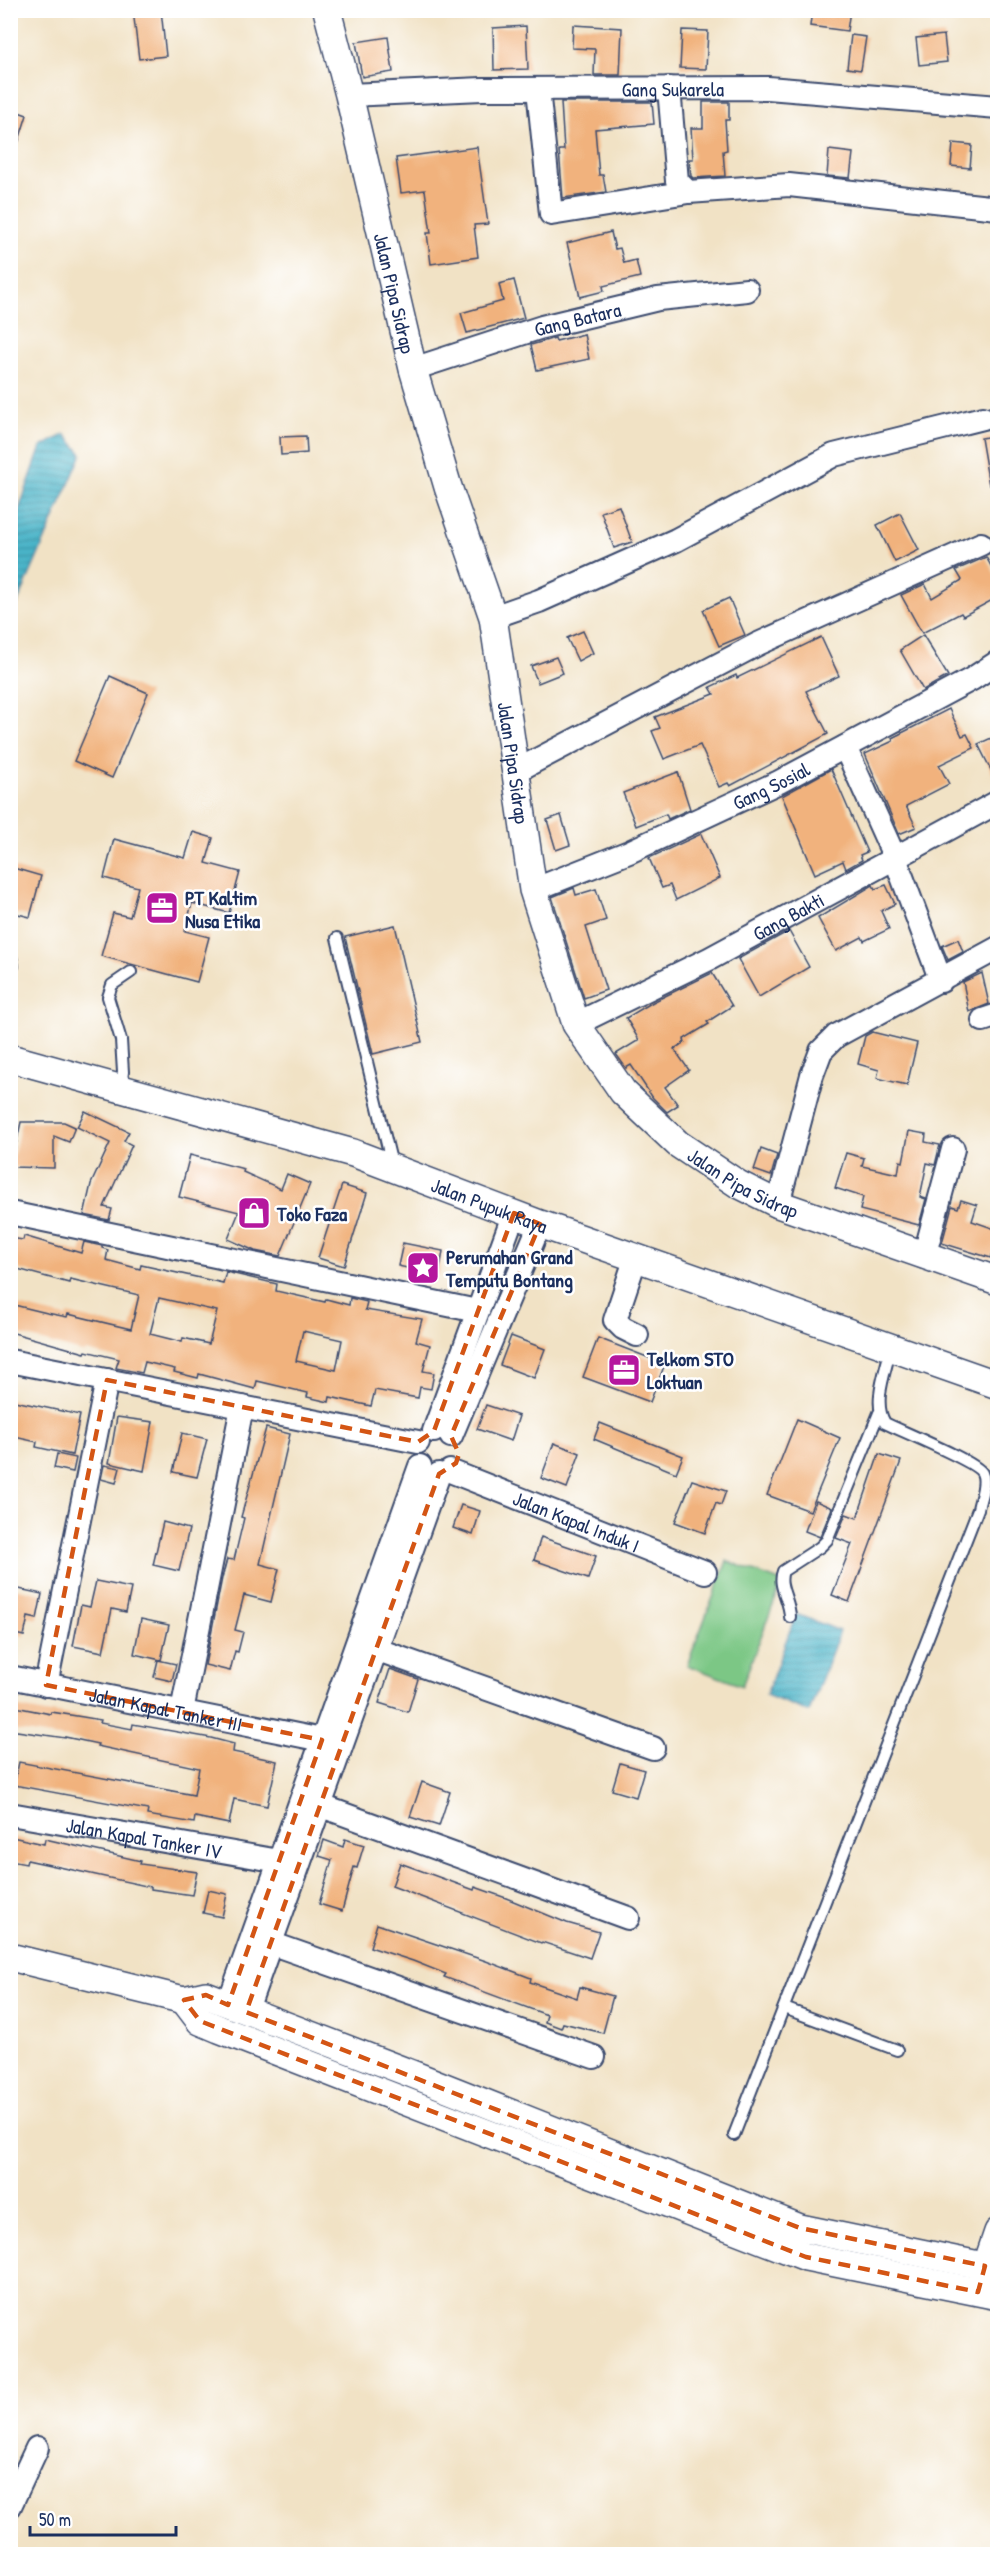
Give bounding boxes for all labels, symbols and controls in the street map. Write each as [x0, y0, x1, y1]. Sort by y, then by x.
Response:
street label: Gang Sukarela [622, 75, 724, 102]
street label: Jalan Pipa Sidrap [368, 230, 422, 356]
street label: Gang Batara [530, 295, 624, 342]
street label: Jalan Pipa Sidrap [492, 700, 537, 826]
street label: Gang Sosial [728, 754, 815, 815]
place label: PT Kaltim Nusa Etika [185, 884, 260, 934]
street label: Gang Bakti [747, 886, 829, 946]
office icon: PT Kaltim Nusa Etika [144, 890, 180, 926]
street label: Jalan Pipa Sidrap [683, 1141, 802, 1224]
street label: Jalan Pupuk Raya [428, 1171, 551, 1239]
shop icon: Toko Faza [236, 1195, 272, 1231]
place label: Toko Faza [276, 1200, 347, 1227]
place label: Perumahan Grand Temputu Bontang [445, 1243, 573, 1294]
place icon: Perumahan Grand Temputu Bontang [405, 1250, 441, 1286]
place label: Telkom STO Loktuan [646, 1345, 734, 1395]
office icon: Telkom STO Loktuan [606, 1352, 642, 1388]
street label: Jalan Kapal Induk I [509, 1484, 644, 1558]
street label: Jalan Kapal Tanker III [87, 1680, 245, 1737]
street label: Jalan Kapal Tanker IV [64, 1811, 225, 1864]
scale bar [30, 2499, 176, 2537]
text: 50 m [39, 2507, 71, 2532]

